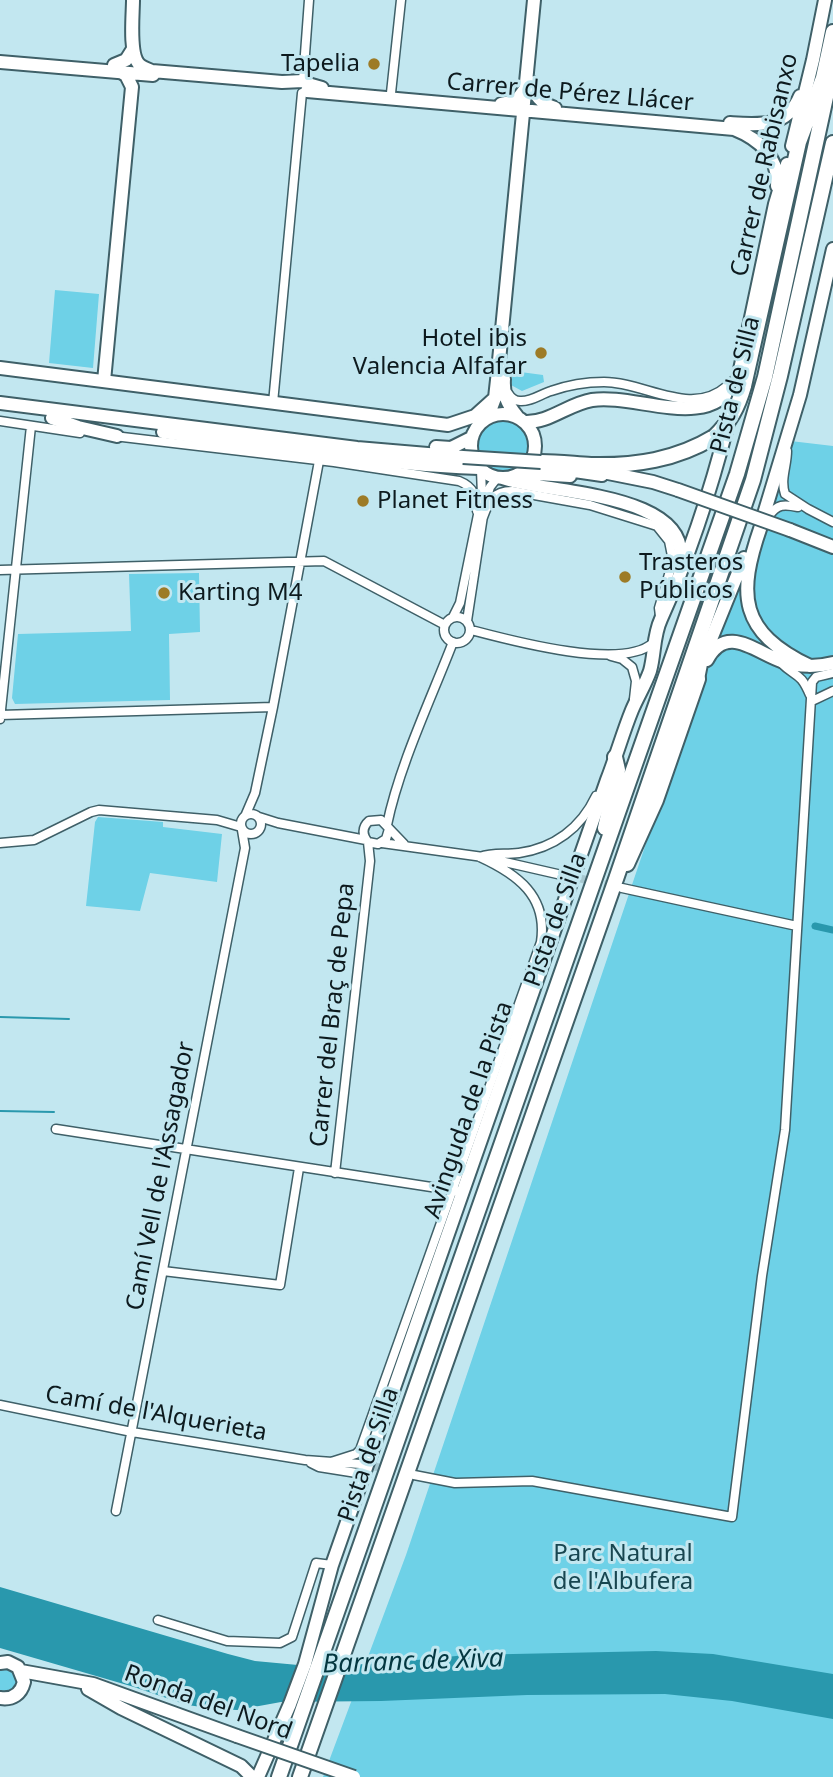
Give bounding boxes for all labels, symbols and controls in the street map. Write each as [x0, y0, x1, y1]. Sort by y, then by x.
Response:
place label: Tapelia [281, 50, 360, 78]
street label: Carrer de Rabisanxo [725, 51, 805, 279]
marker: Tapelia [366, 56, 382, 72]
street label: Carrer de Pérez Llácer [445, 68, 695, 118]
street label: Pista de Silla [705, 313, 767, 457]
place label: Hotel ibis Valencia Alfafar [353, 325, 527, 381]
marker: Hotel ibis Valencia Alfafar [533, 345, 549, 361]
place label: Planet Fitness [377, 487, 533, 515]
marker: Planet Fitness [355, 493, 371, 509]
place label: Trasteros Públicos [639, 549, 743, 605]
marker: Trasteros Públicos [617, 569, 633, 585]
place label: Karting M4 [178, 579, 302, 607]
marker: Karting M4 [156, 585, 172, 601]
street label: Pista de Silla [518, 849, 594, 991]
street label: Carrer del Braç de Pepa [305, 881, 361, 1149]
street label: Avinguda de la Pista [418, 998, 520, 1222]
street label: Camí Vell de l'Assagador [121, 1039, 201, 1313]
street label: Camí de l'Alquerieta [43, 1380, 269, 1448]
street label: Pista de Silla [333, 1384, 405, 1526]
park label: Parc Natural de l'Albufera [553, 1540, 693, 1596]
water label: Barranc de Xiva [322, 1643, 504, 1681]
street label: Ronda del Nord [120, 1659, 296, 1747]

